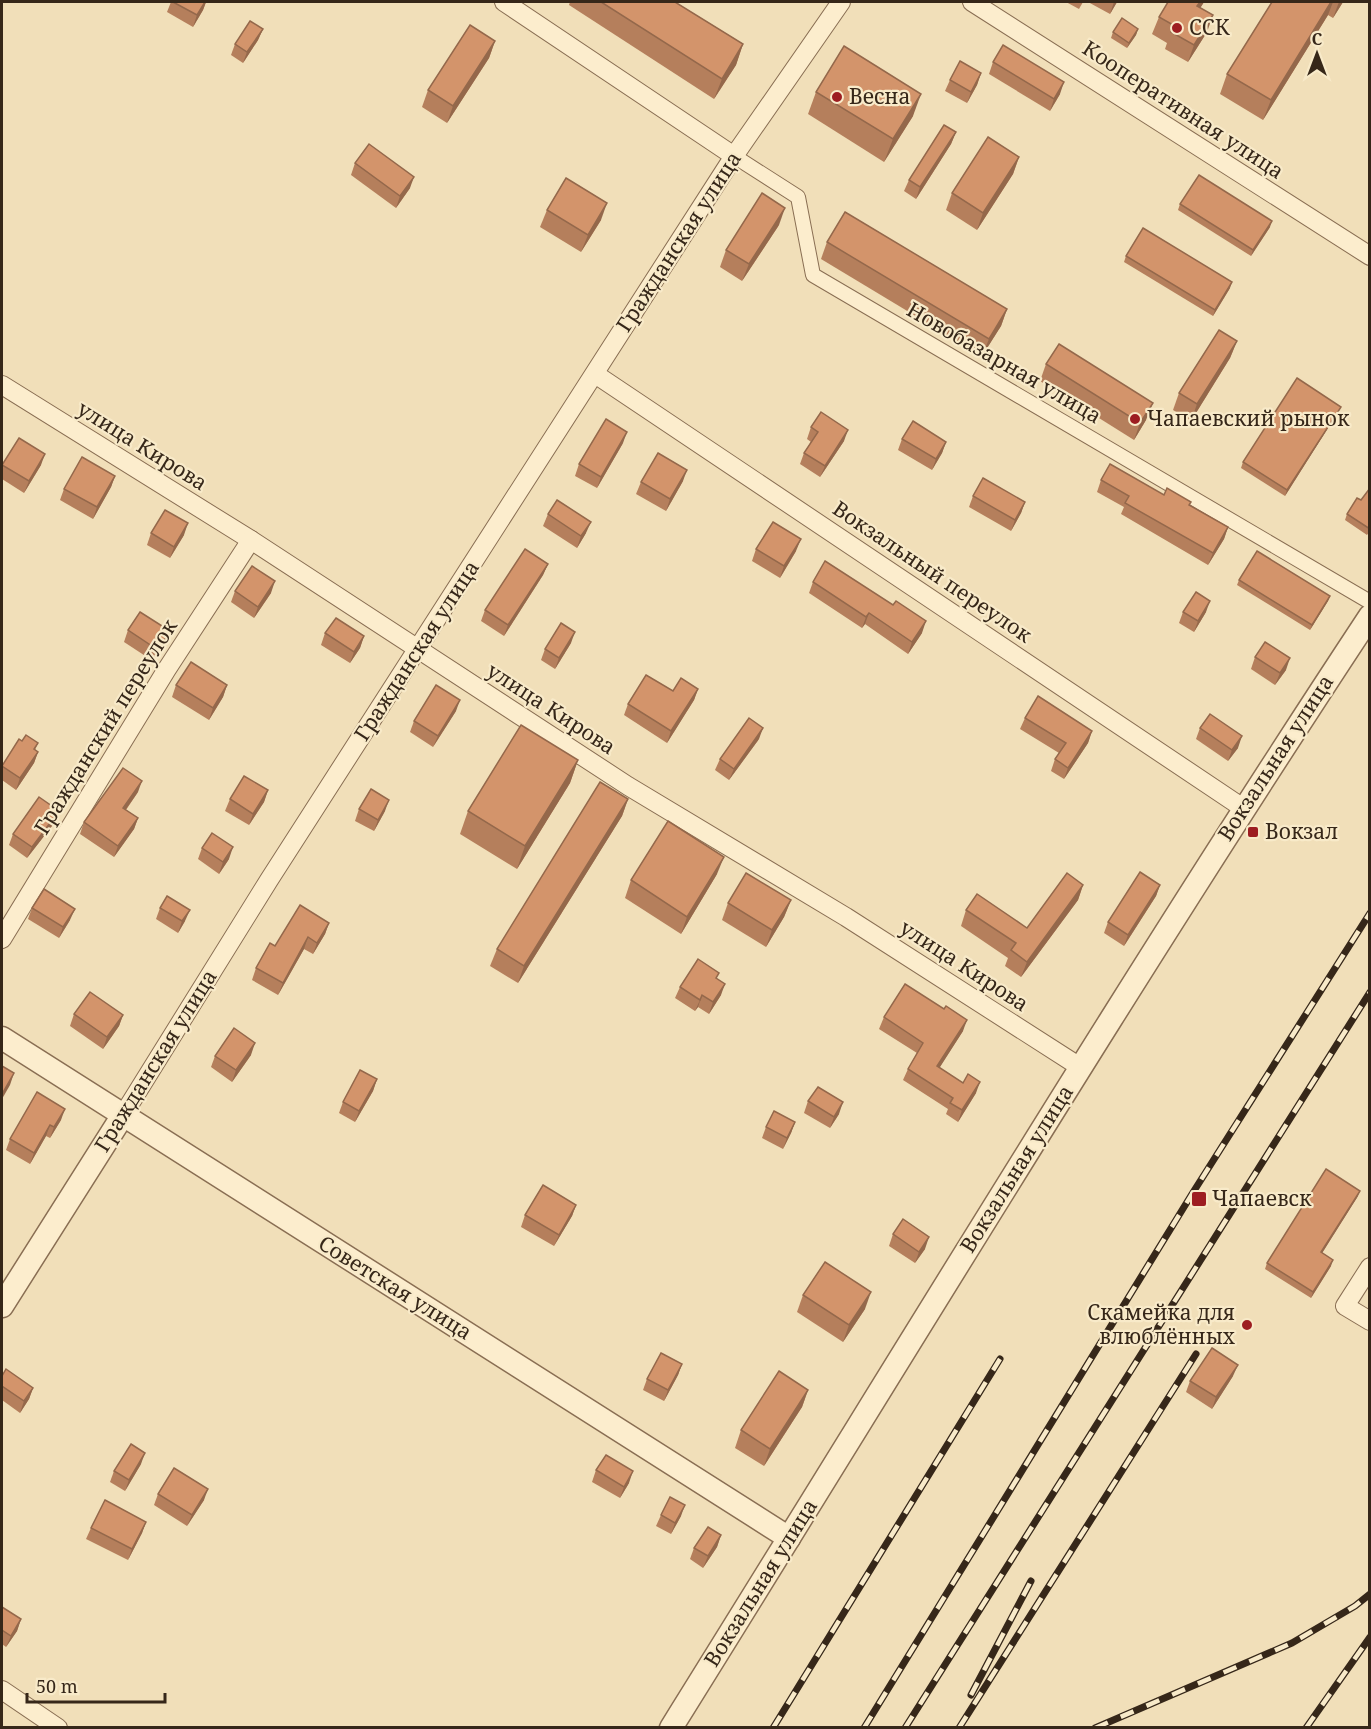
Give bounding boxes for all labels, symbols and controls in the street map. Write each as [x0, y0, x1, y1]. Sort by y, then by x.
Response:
place label: ССК [1189, 13, 1230, 41]
marker: ССК [1170, 21, 1184, 35]
north arrow [1287, 24, 1347, 84]
text: С [1312, 28, 1322, 50]
street label: Кооперативная улица [1077, 34, 1290, 185]
place label: Весна [849, 82, 910, 110]
marker: Весна [830, 90, 844, 104]
street label: Гражданская улица [609, 146, 747, 337]
street label: Новобазарная улица [902, 295, 1107, 429]
street label: улица Кирова [72, 394, 213, 496]
place label: Чапаевский рынок [1147, 404, 1350, 432]
marker: Чапаевский рынок [1128, 412, 1142, 426]
street label: Вокзальный переулок [828, 494, 1038, 649]
street label: Гражданская улица [347, 555, 485, 746]
street label: Гражданский переулок [27, 613, 183, 839]
street label: улица Кирова [482, 656, 621, 760]
street label: Вокзальная улица [1213, 670, 1339, 846]
place label: Вокзал [1265, 819, 1338, 845]
marker: Вокзал [1246, 825, 1260, 839]
street label: улица Кирова [895, 913, 1034, 1017]
street label: Гражданская улица [88, 964, 223, 1157]
street label: Вокзальная улица [953, 1079, 1079, 1258]
place label: Чапаевск [1212, 1184, 1312, 1212]
marker: Чапаевск [1190, 1190, 1208, 1208]
street label: Советская улица [313, 1229, 478, 1346]
place label: Скамейка для влюблённых [1087, 1298, 1236, 1350]
marker: Скамейка для влюблённых [1240, 1318, 1254, 1332]
street label: Вокзальная улица [697, 1493, 823, 1672]
scale bar [27, 1666, 165, 1704]
text: 50 m [36, 1674, 78, 1698]

